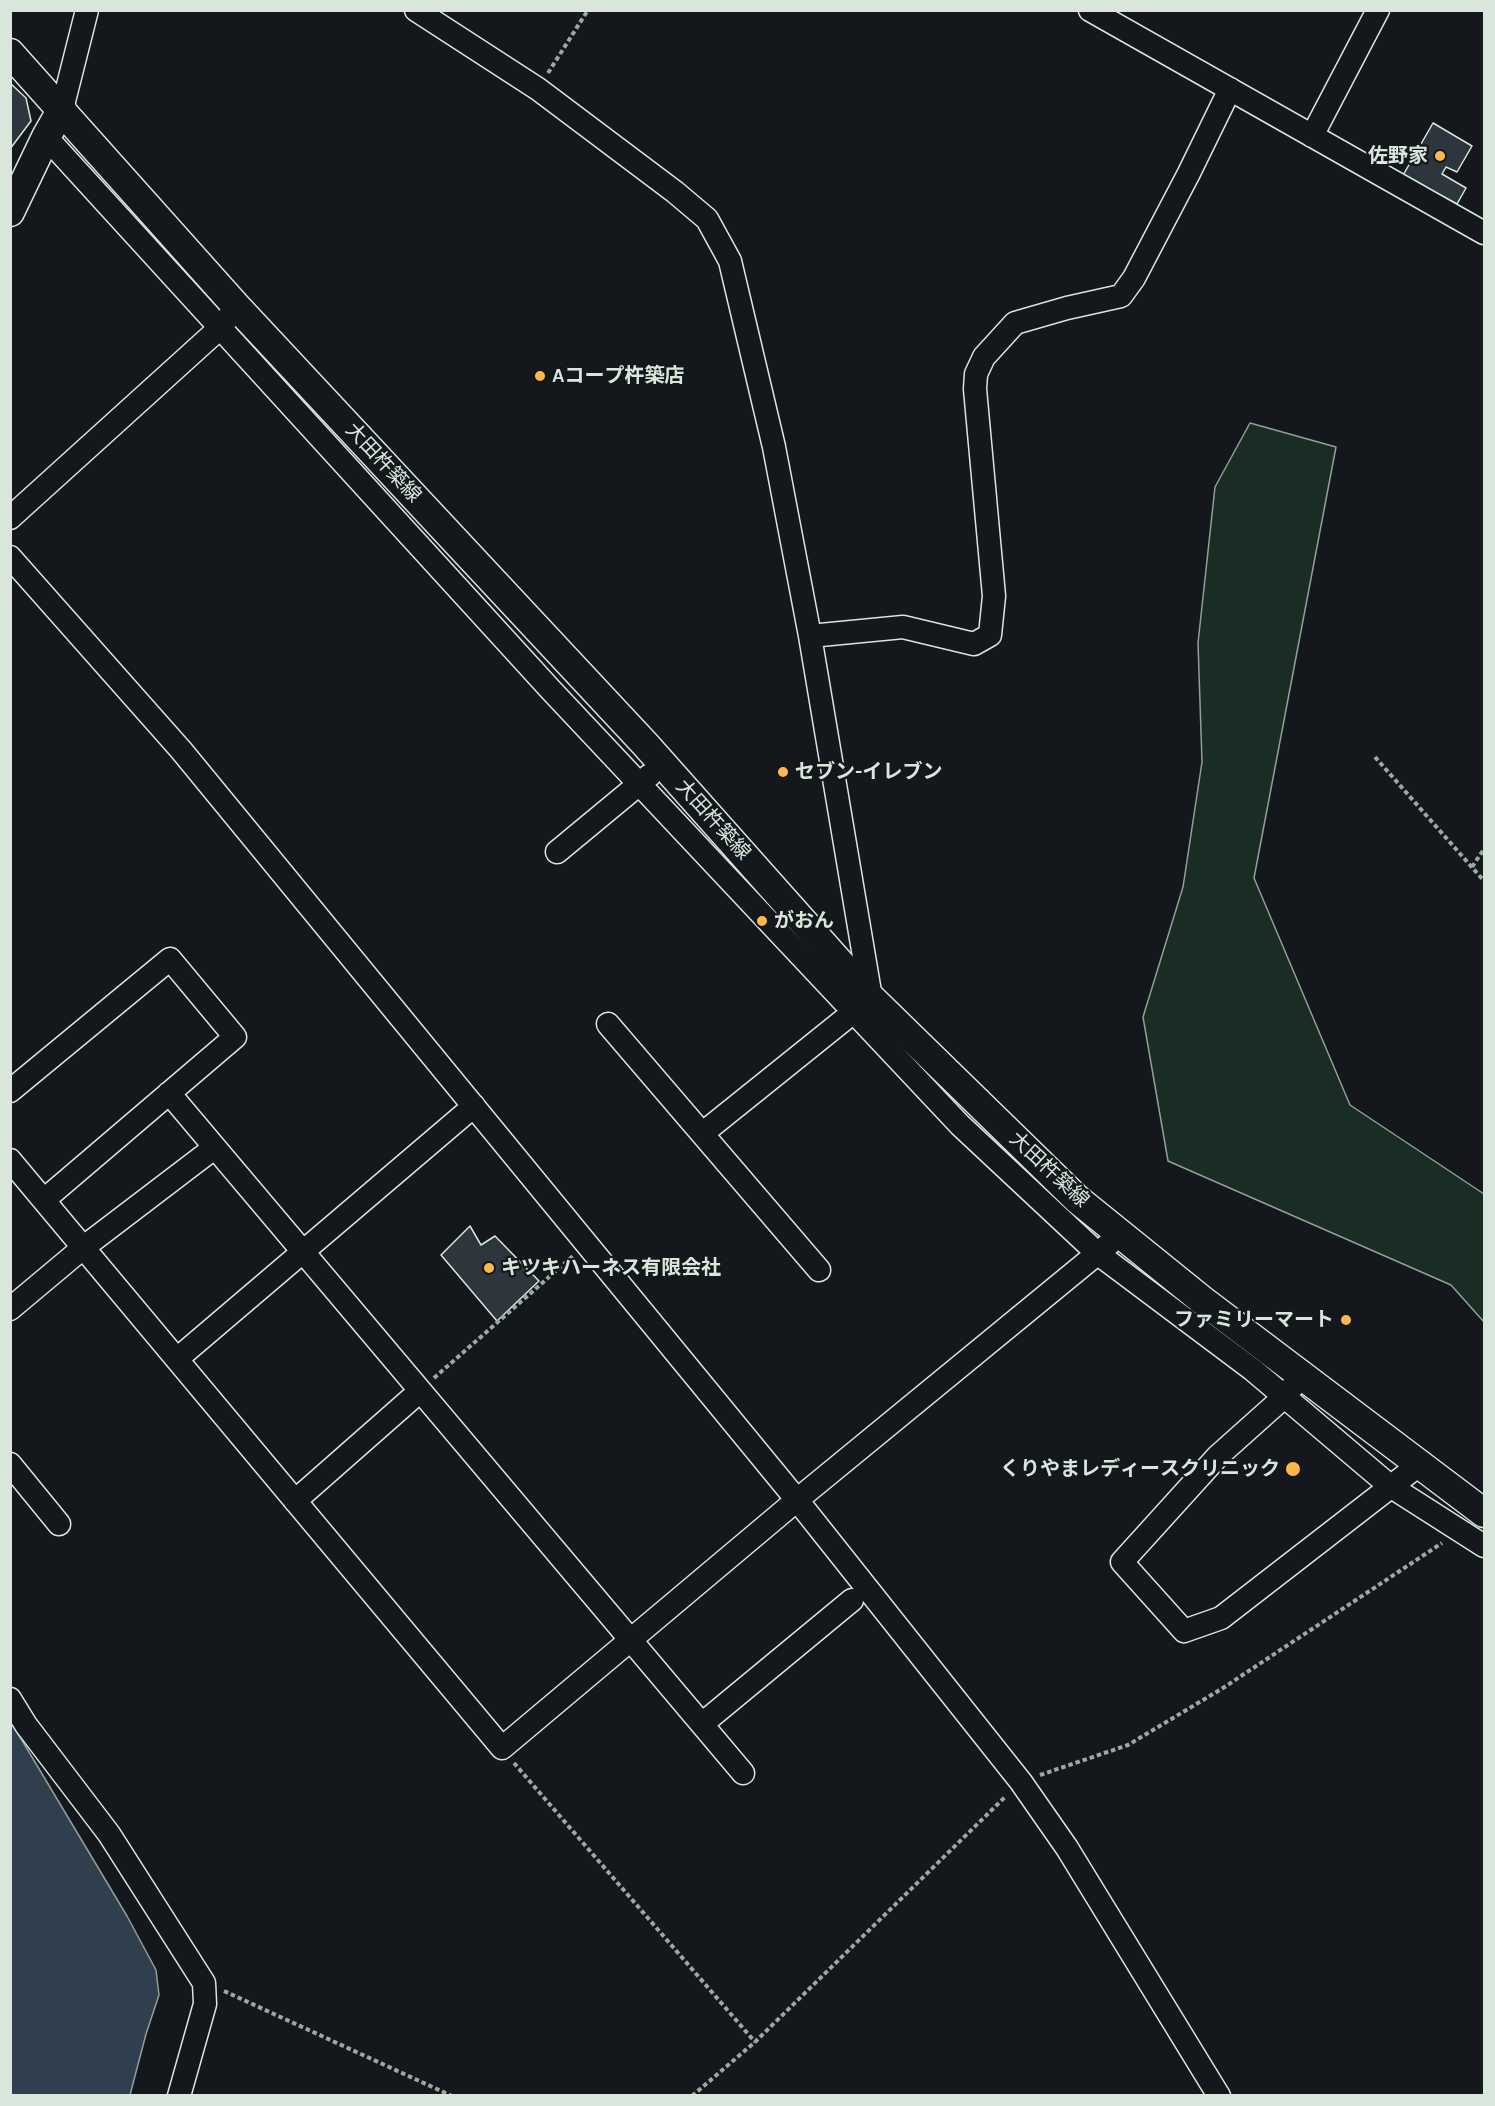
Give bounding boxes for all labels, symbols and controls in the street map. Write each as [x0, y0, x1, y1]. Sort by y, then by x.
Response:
place label: 佐野家 [1368, 144, 1428, 168]
marker: 佐野家 [1433, 149, 1447, 163]
place label: Aコープ杵築店 [552, 364, 685, 388]
marker: Aコープ杵築店 [533, 369, 547, 383]
street label: 大田杵築線 [340, 418, 426, 508]
place label: セブン-イレブン [795, 760, 942, 784]
marker: セブン-イレブン [776, 765, 790, 779]
street label: 大田杵築線 [671, 775, 755, 865]
place label: がおん [774, 909, 834, 933]
marker: がおん [755, 914, 769, 928]
street label: 大田杵築線 [1004, 1127, 1094, 1213]
place label: キツキハーネス有限会社 [501, 1256, 721, 1280]
marker: キツキハーネス有限会社 [482, 1261, 496, 1275]
place label: ファミリーマート [1174, 1308, 1334, 1332]
marker: ファミリーマート [1339, 1313, 1353, 1327]
place label: くりやまレディースクリニック [1000, 1457, 1280, 1481]
marker: くりやまレディースクリニック [1284, 1460, 1302, 1478]

